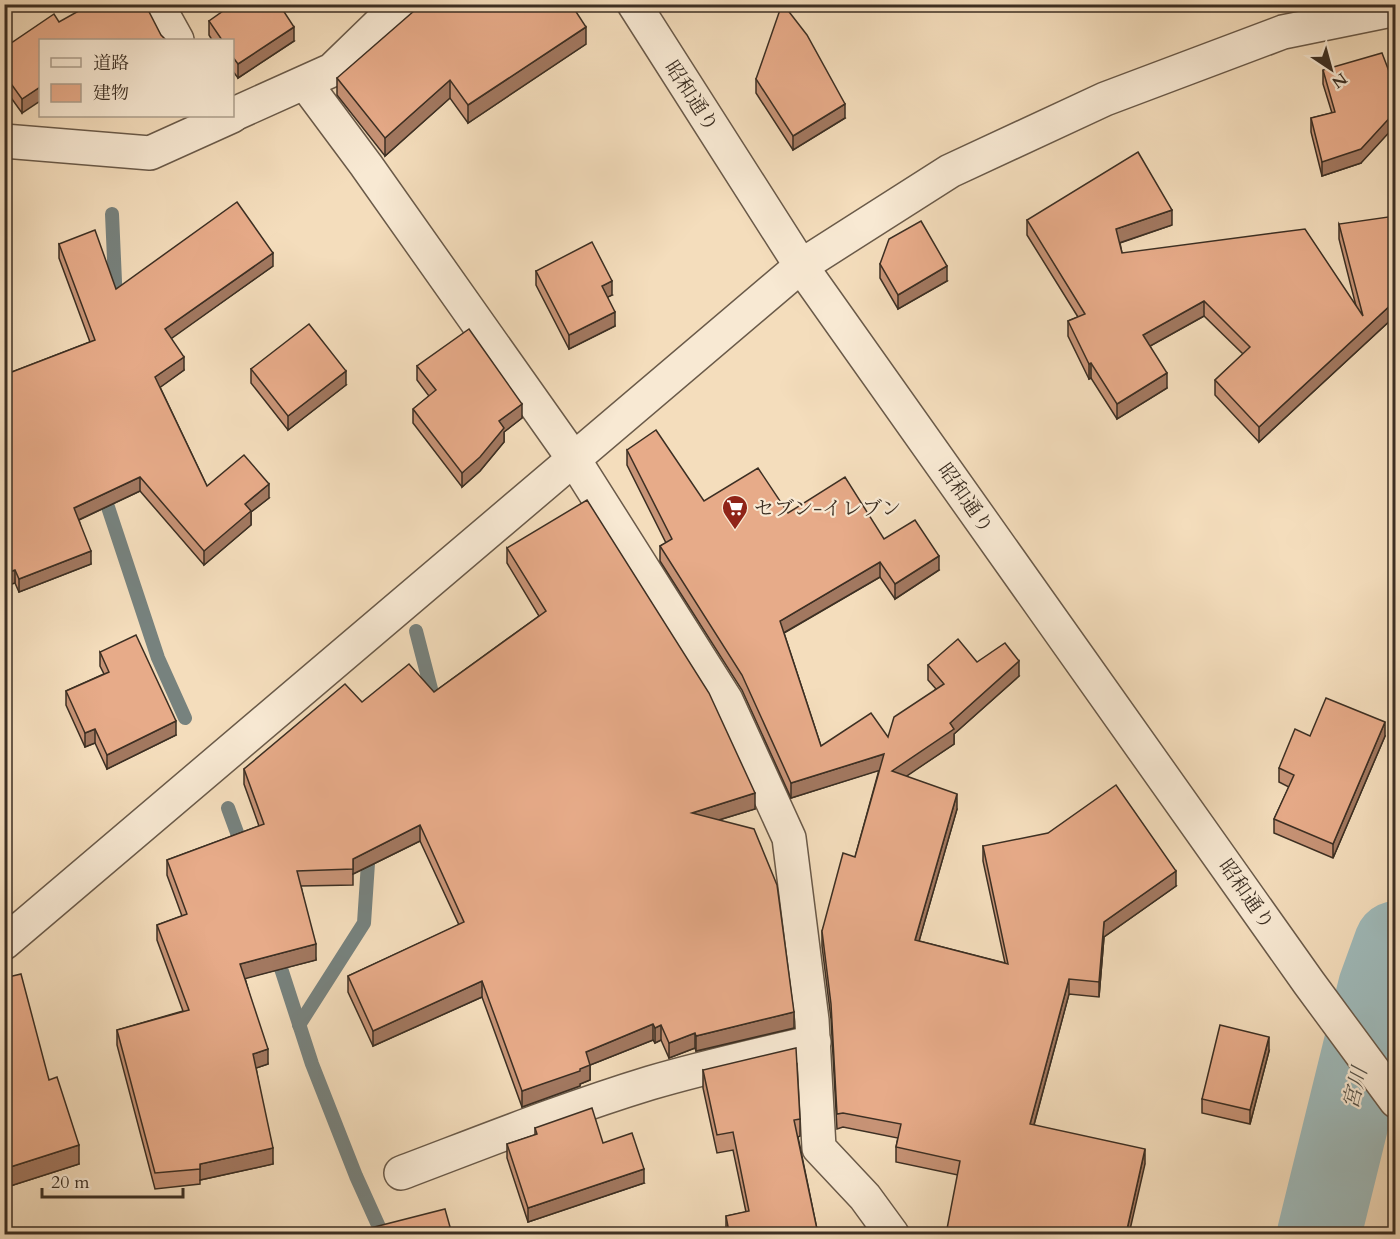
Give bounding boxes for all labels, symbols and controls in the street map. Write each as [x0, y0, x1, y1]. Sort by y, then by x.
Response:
legend [39, 39, 234, 117]
north arrow [1301, 39, 1361, 99]
text: 道路 [93, 51, 129, 76]
street label: 昭和通り [658, 55, 725, 137]
text: N [1327, 67, 1351, 93]
text: 建物 [93, 81, 129, 106]
street label: 昭和通り [932, 458, 1000, 539]
supermarket icon: セブン-イレブン [720, 493, 750, 531]
place label: セブン-イレブン [754, 495, 901, 522]
street label: 昭和通り [1213, 854, 1281, 935]
water label: 宮川 [1336, 1062, 1375, 1112]
scale bar [42, 1161, 183, 1199]
text: 20 m [51, 1170, 90, 1195]

